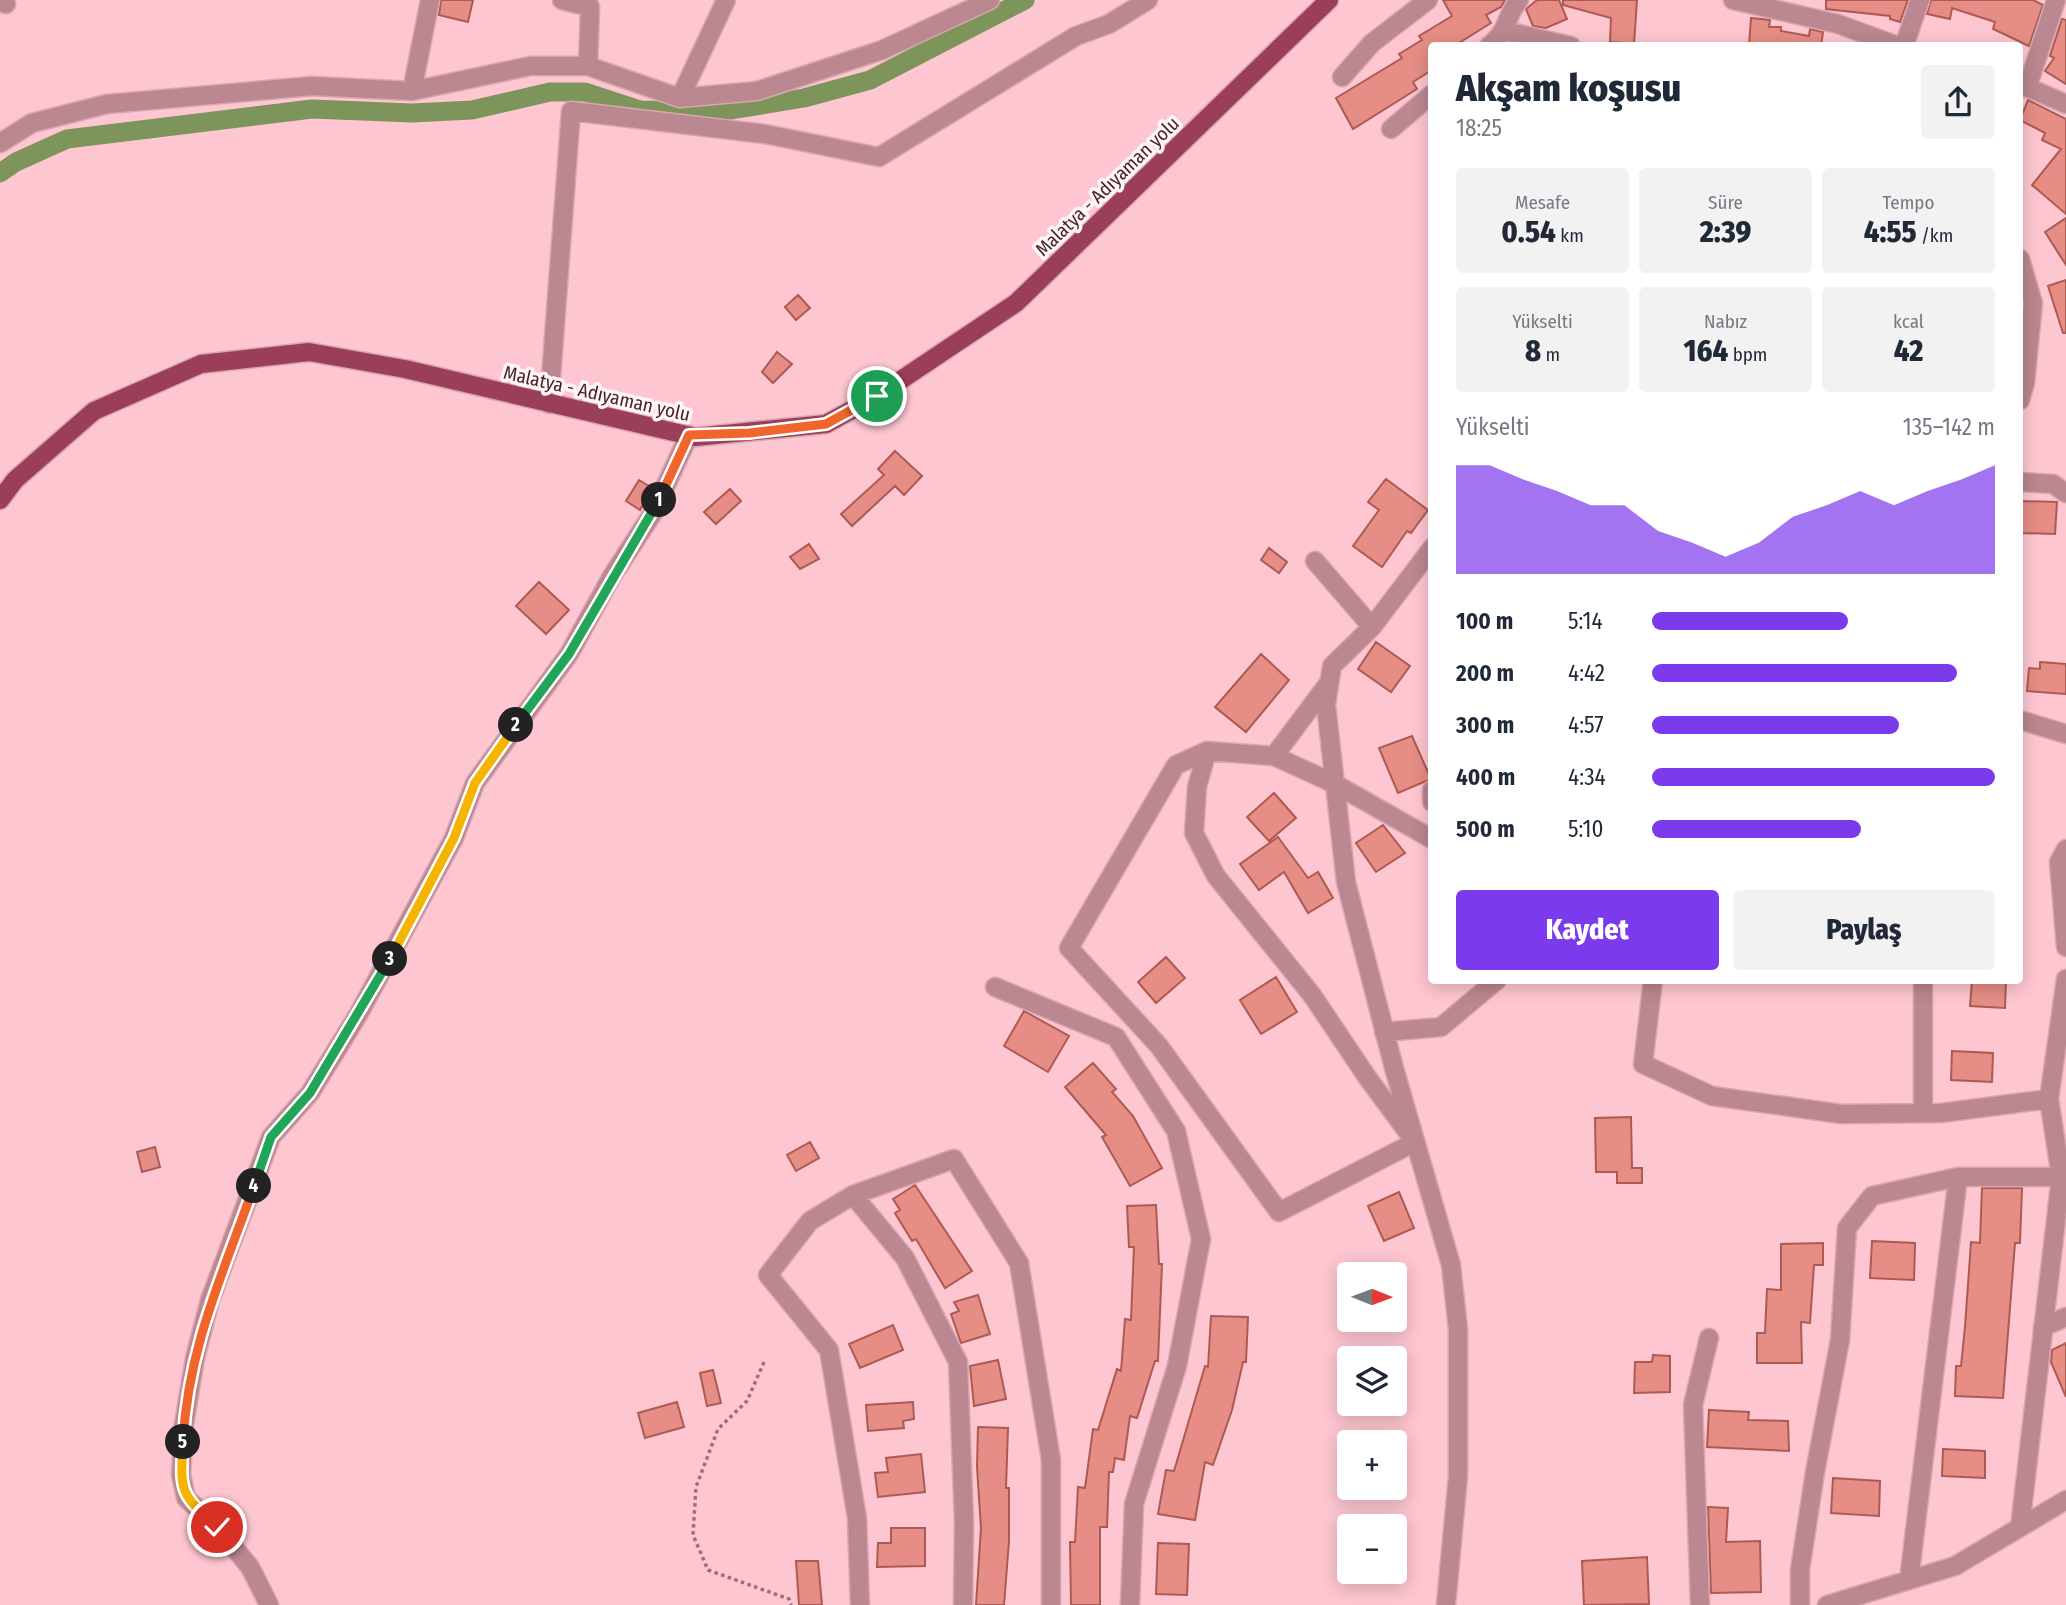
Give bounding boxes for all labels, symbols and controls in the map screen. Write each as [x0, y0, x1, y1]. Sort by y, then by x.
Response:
text: Akşam koşusu [1456, 65, 1681, 111]
button: share [1921, 65, 1995, 139]
street label: Malatya - Adıyaman yolu [1031, 112, 1184, 261]
text: 18:25 [1456, 114, 1502, 142]
text: Mesafe [1515, 191, 1570, 214]
text: Süre [1708, 191, 1743, 214]
text: Tempo [1883, 191, 1934, 214]
text: 0.54 [1501, 214, 1556, 250]
text: 2:39 [1700, 214, 1751, 250]
text: 4:55 [1864, 214, 1917, 250]
text: km [1556, 224, 1584, 247]
text: /km [1917, 224, 1953, 247]
text: Yükselti [1512, 310, 1573, 333]
text: Nabız [1704, 310, 1747, 333]
text: kcal [1893, 310, 1924, 333]
text: 8 [1525, 333, 1541, 369]
text: 164 [1684, 333, 1728, 369]
text: 42 [1894, 333, 1923, 369]
text: m [1541, 343, 1560, 366]
text: bpm [1728, 343, 1767, 366]
street label: Malatya - Adıyaman yolu [501, 361, 692, 426]
pin [847, 366, 907, 426]
icon: arrive [858, 377, 896, 415]
text: Yükselti [1456, 413, 1530, 441]
text: 135–142 m [1903, 413, 1995, 441]
pin: 1 [642, 482, 676, 518]
text: 1 [654, 488, 663, 511]
text: 100 m [1456, 607, 1513, 635]
text: 5:14 [1568, 607, 1603, 635]
text: 200 m [1456, 659, 1514, 687]
text: 4:42 [1568, 659, 1605, 687]
pin: 2 [498, 708, 534, 742]
text: 300 m [1456, 711, 1514, 739]
text: 4:57 [1568, 711, 1604, 739]
text: 2 [511, 713, 520, 736]
text: 400 m [1456, 763, 1515, 791]
text: 4:34 [1568, 763, 1606, 791]
text: 500 m [1456, 815, 1515, 843]
text: 5:10 [1568, 815, 1603, 843]
button: Kaydet [1456, 890, 1719, 970]
button: Paylaş [1733, 890, 1995, 970]
pin: 3 [372, 942, 408, 976]
text: 3 [385, 947, 394, 970]
pin: 4 [236, 1168, 272, 1204]
text: 4 [249, 1174, 258, 1197]
north arrow [1337, 1262, 1407, 1332]
map controls [1337, 1262, 1407, 1584]
button: layers [1337, 1346, 1407, 1416]
pin: 5 [166, 1424, 200, 1460]
text: 5 [178, 1430, 187, 1453]
button: + [1337, 1430, 1407, 1500]
pin [187, 1497, 247, 1557]
icon: check [198, 1508, 236, 1546]
button: − [1337, 1514, 1407, 1584]

